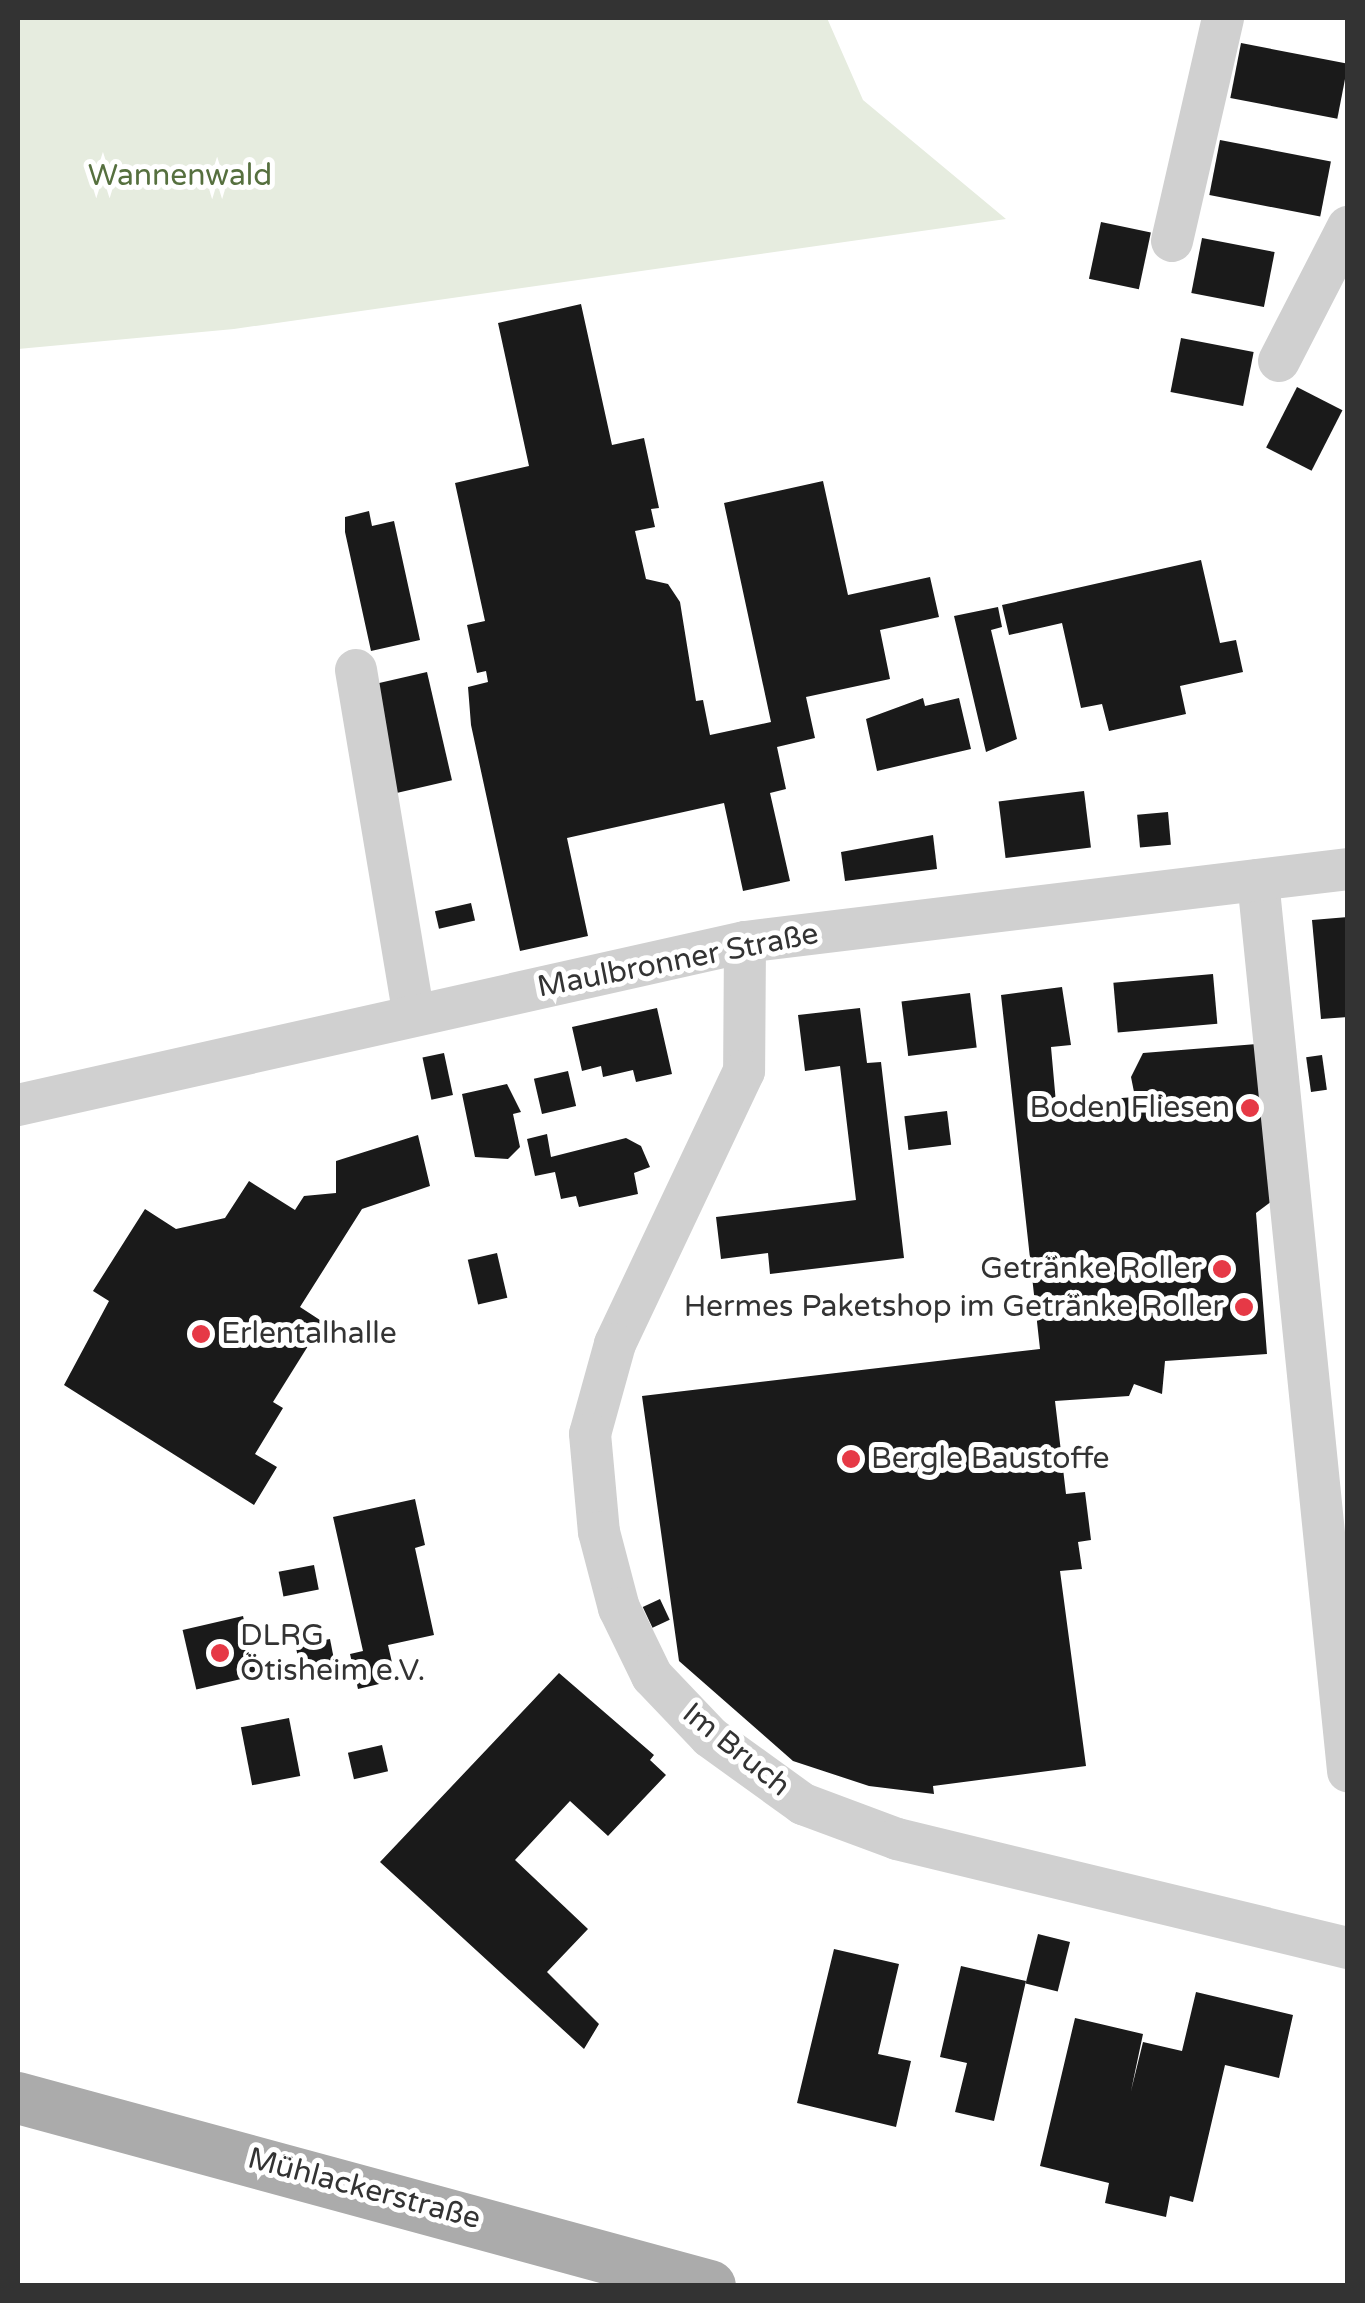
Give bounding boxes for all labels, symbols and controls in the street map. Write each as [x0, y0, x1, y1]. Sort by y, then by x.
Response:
park label: Wannenwald [88, 158, 272, 194]
street label: Maulbronner Straße [535, 916, 821, 1006]
place label: Boden Fliesen [1030, 1090, 1230, 1126]
marker: Boden Fliesen [1239, 1097, 1261, 1119]
place label: Getränke Roller [980, 1251, 1202, 1287]
marker: Getränke Roller [1211, 1258, 1233, 1280]
place label: Hermes Paketshop im Getränke Roller [684, 1289, 1224, 1325]
marker: Hermes Paketshop im Getränke Roller [1233, 1296, 1255, 1318]
place label: Erlentalhalle [221, 1316, 397, 1352]
marker: Erlentalhalle [190, 1323, 212, 1345]
place label: Bergle Baustoffe [871, 1441, 1110, 1477]
marker: Bergle Baustoffe [840, 1448, 862, 1470]
place label: DLRG Ötisheim e.V. [240, 1618, 425, 1688]
marker: DLRG Ötisheim e.V. [209, 1642, 231, 1664]
street label: Im Bruch [675, 1696, 797, 1804]
street label: Mühlackerstraße [244, 2141, 484, 2237]

